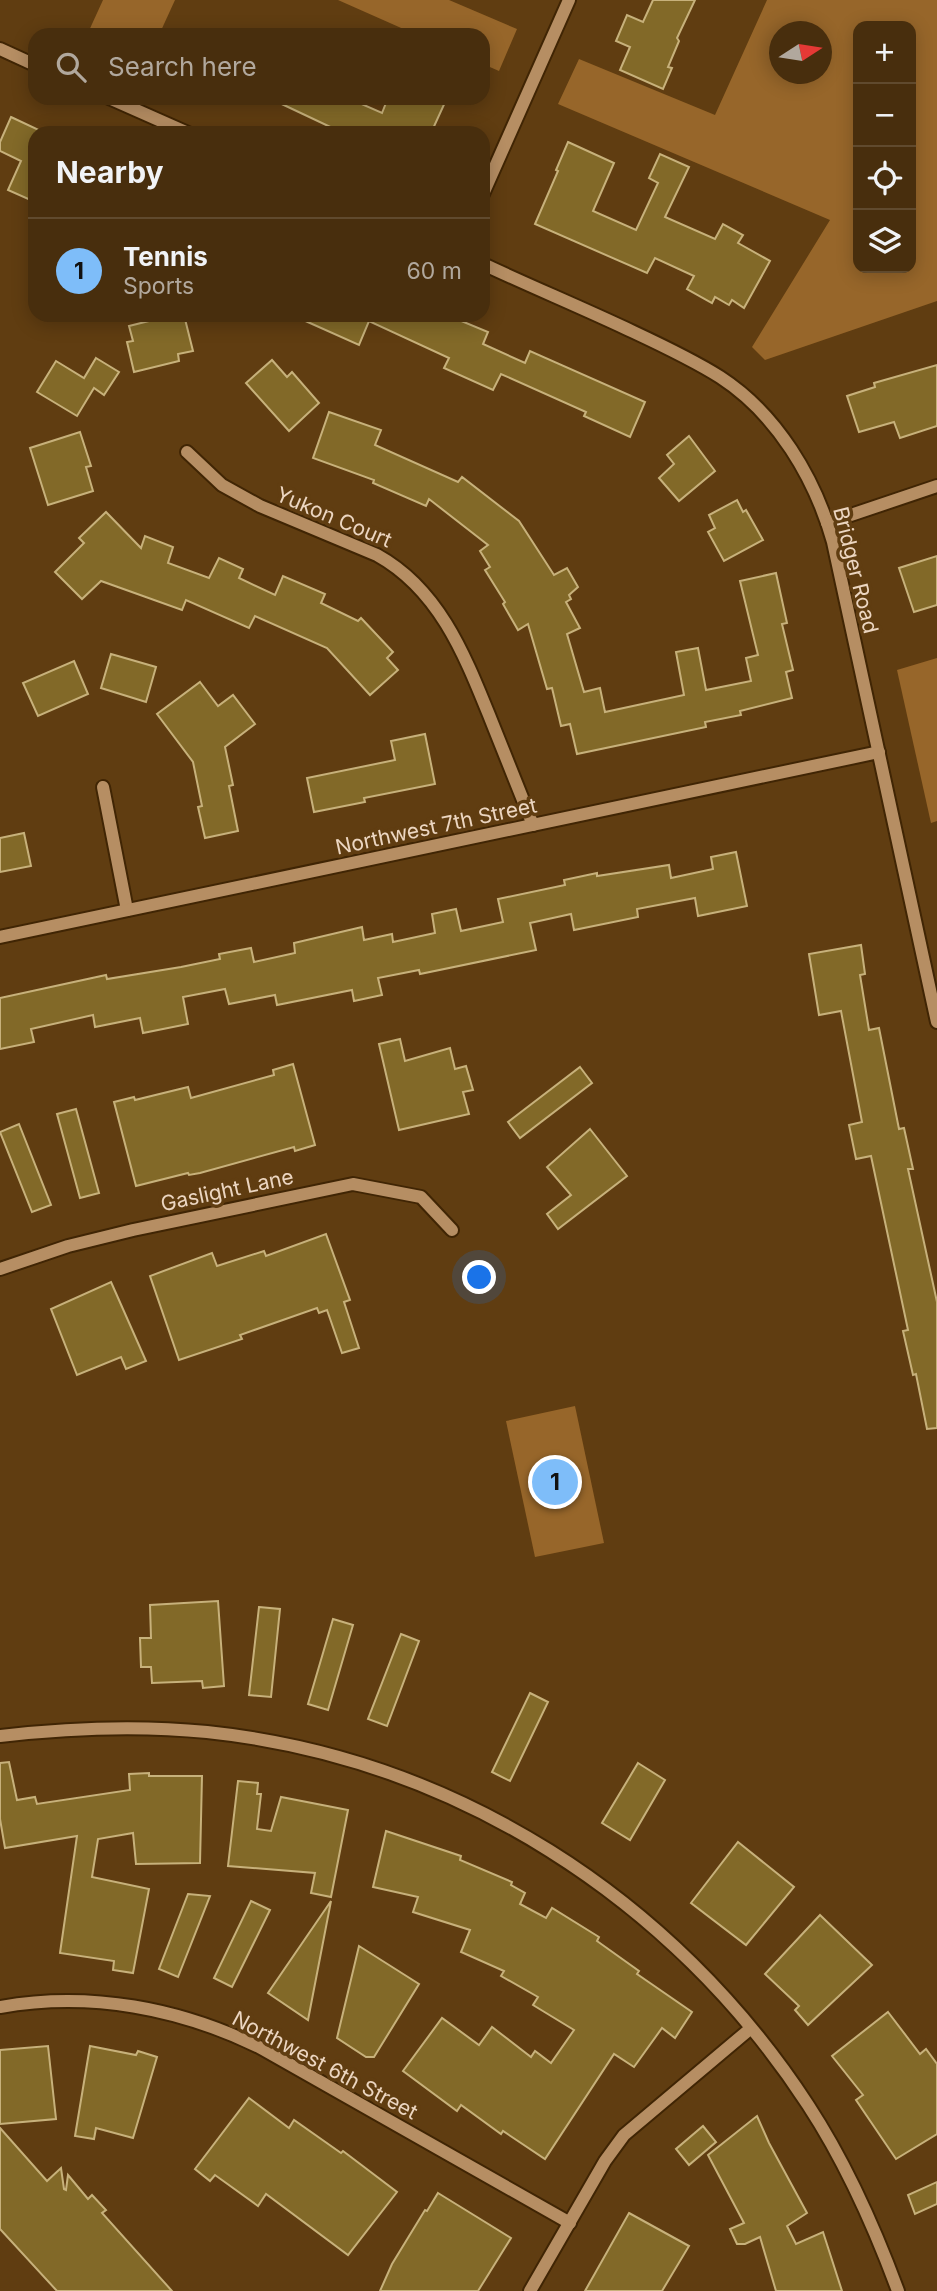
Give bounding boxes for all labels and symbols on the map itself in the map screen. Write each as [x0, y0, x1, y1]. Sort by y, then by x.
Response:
north arrow [769, 21, 832, 84]
street label: Yukon Court [272, 481, 396, 553]
street label: Bridger Road [828, 504, 884, 636]
street label: Northwest 7th Street [333, 792, 539, 860]
street label: Gaslight Lane [158, 1164, 296, 1216]
your location [462, 1260, 496, 1294]
pin: 1 [532, 1456, 578, 1508]
street label: Northwest 6th Street [228, 2006, 422, 2125]

